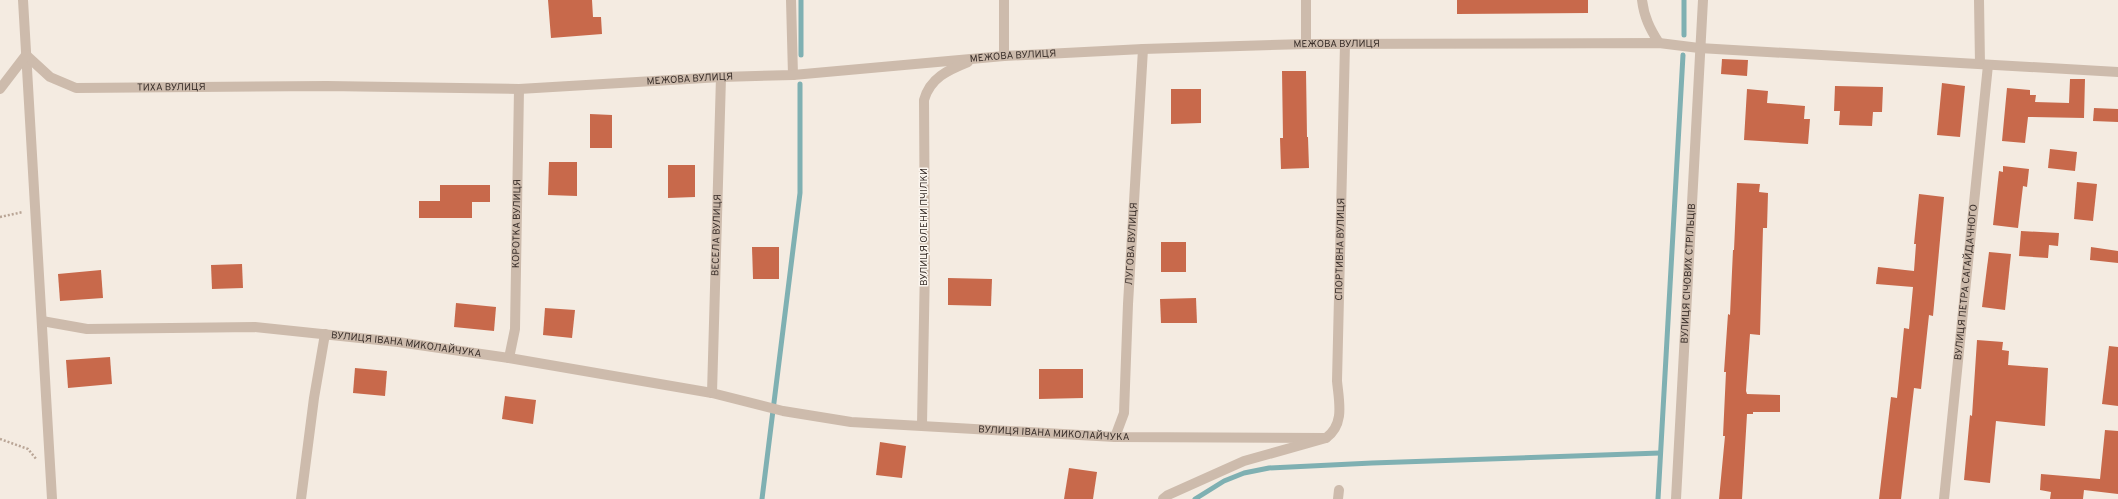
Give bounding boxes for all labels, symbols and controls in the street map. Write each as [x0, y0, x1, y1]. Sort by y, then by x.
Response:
street label: МЕЖОВА ВУЛИЦЯ [1293, 37, 1380, 51]
street label: МЕЖОВА ВУЛИЦЯ [969, 47, 1056, 66]
street label: МЕЖОВА ВУЛИЦЯ [646, 70, 733, 88]
street label: ТИХА ВУЛИЦЯ [137, 80, 206, 94]
street label: ВУЛИЦЯ ОЛЕНИ ПЧІЛКИ [918, 168, 931, 286]
street label: КОРОТКА ВУЛИЦЯ [510, 179, 524, 268]
street label: ВЕСЕЛА ВУЛИЦЯ [709, 194, 724, 276]
street label: СПОРТИВНА ВУЛИЦЯ [1332, 198, 1348, 301]
street label: ЛУГОВА ВУЛИЦЯ [1123, 202, 1140, 286]
street label: ВУЛИЦЯ СІЧОВИХ СТРІЛЬЦІВ [1678, 203, 1698, 344]
street label: ВУЛИЦЯ ПЕТРА САГАЙДАЧНОГО [1952, 203, 1980, 361]
street label: ВУЛИЦЯ ІВАНА МИКОЛАЙЧУКА [330, 329, 482, 360]
street label: ВУЛИЦЯ ІВАНА МИКОЛАЙЧУКА [978, 423, 1130, 444]

